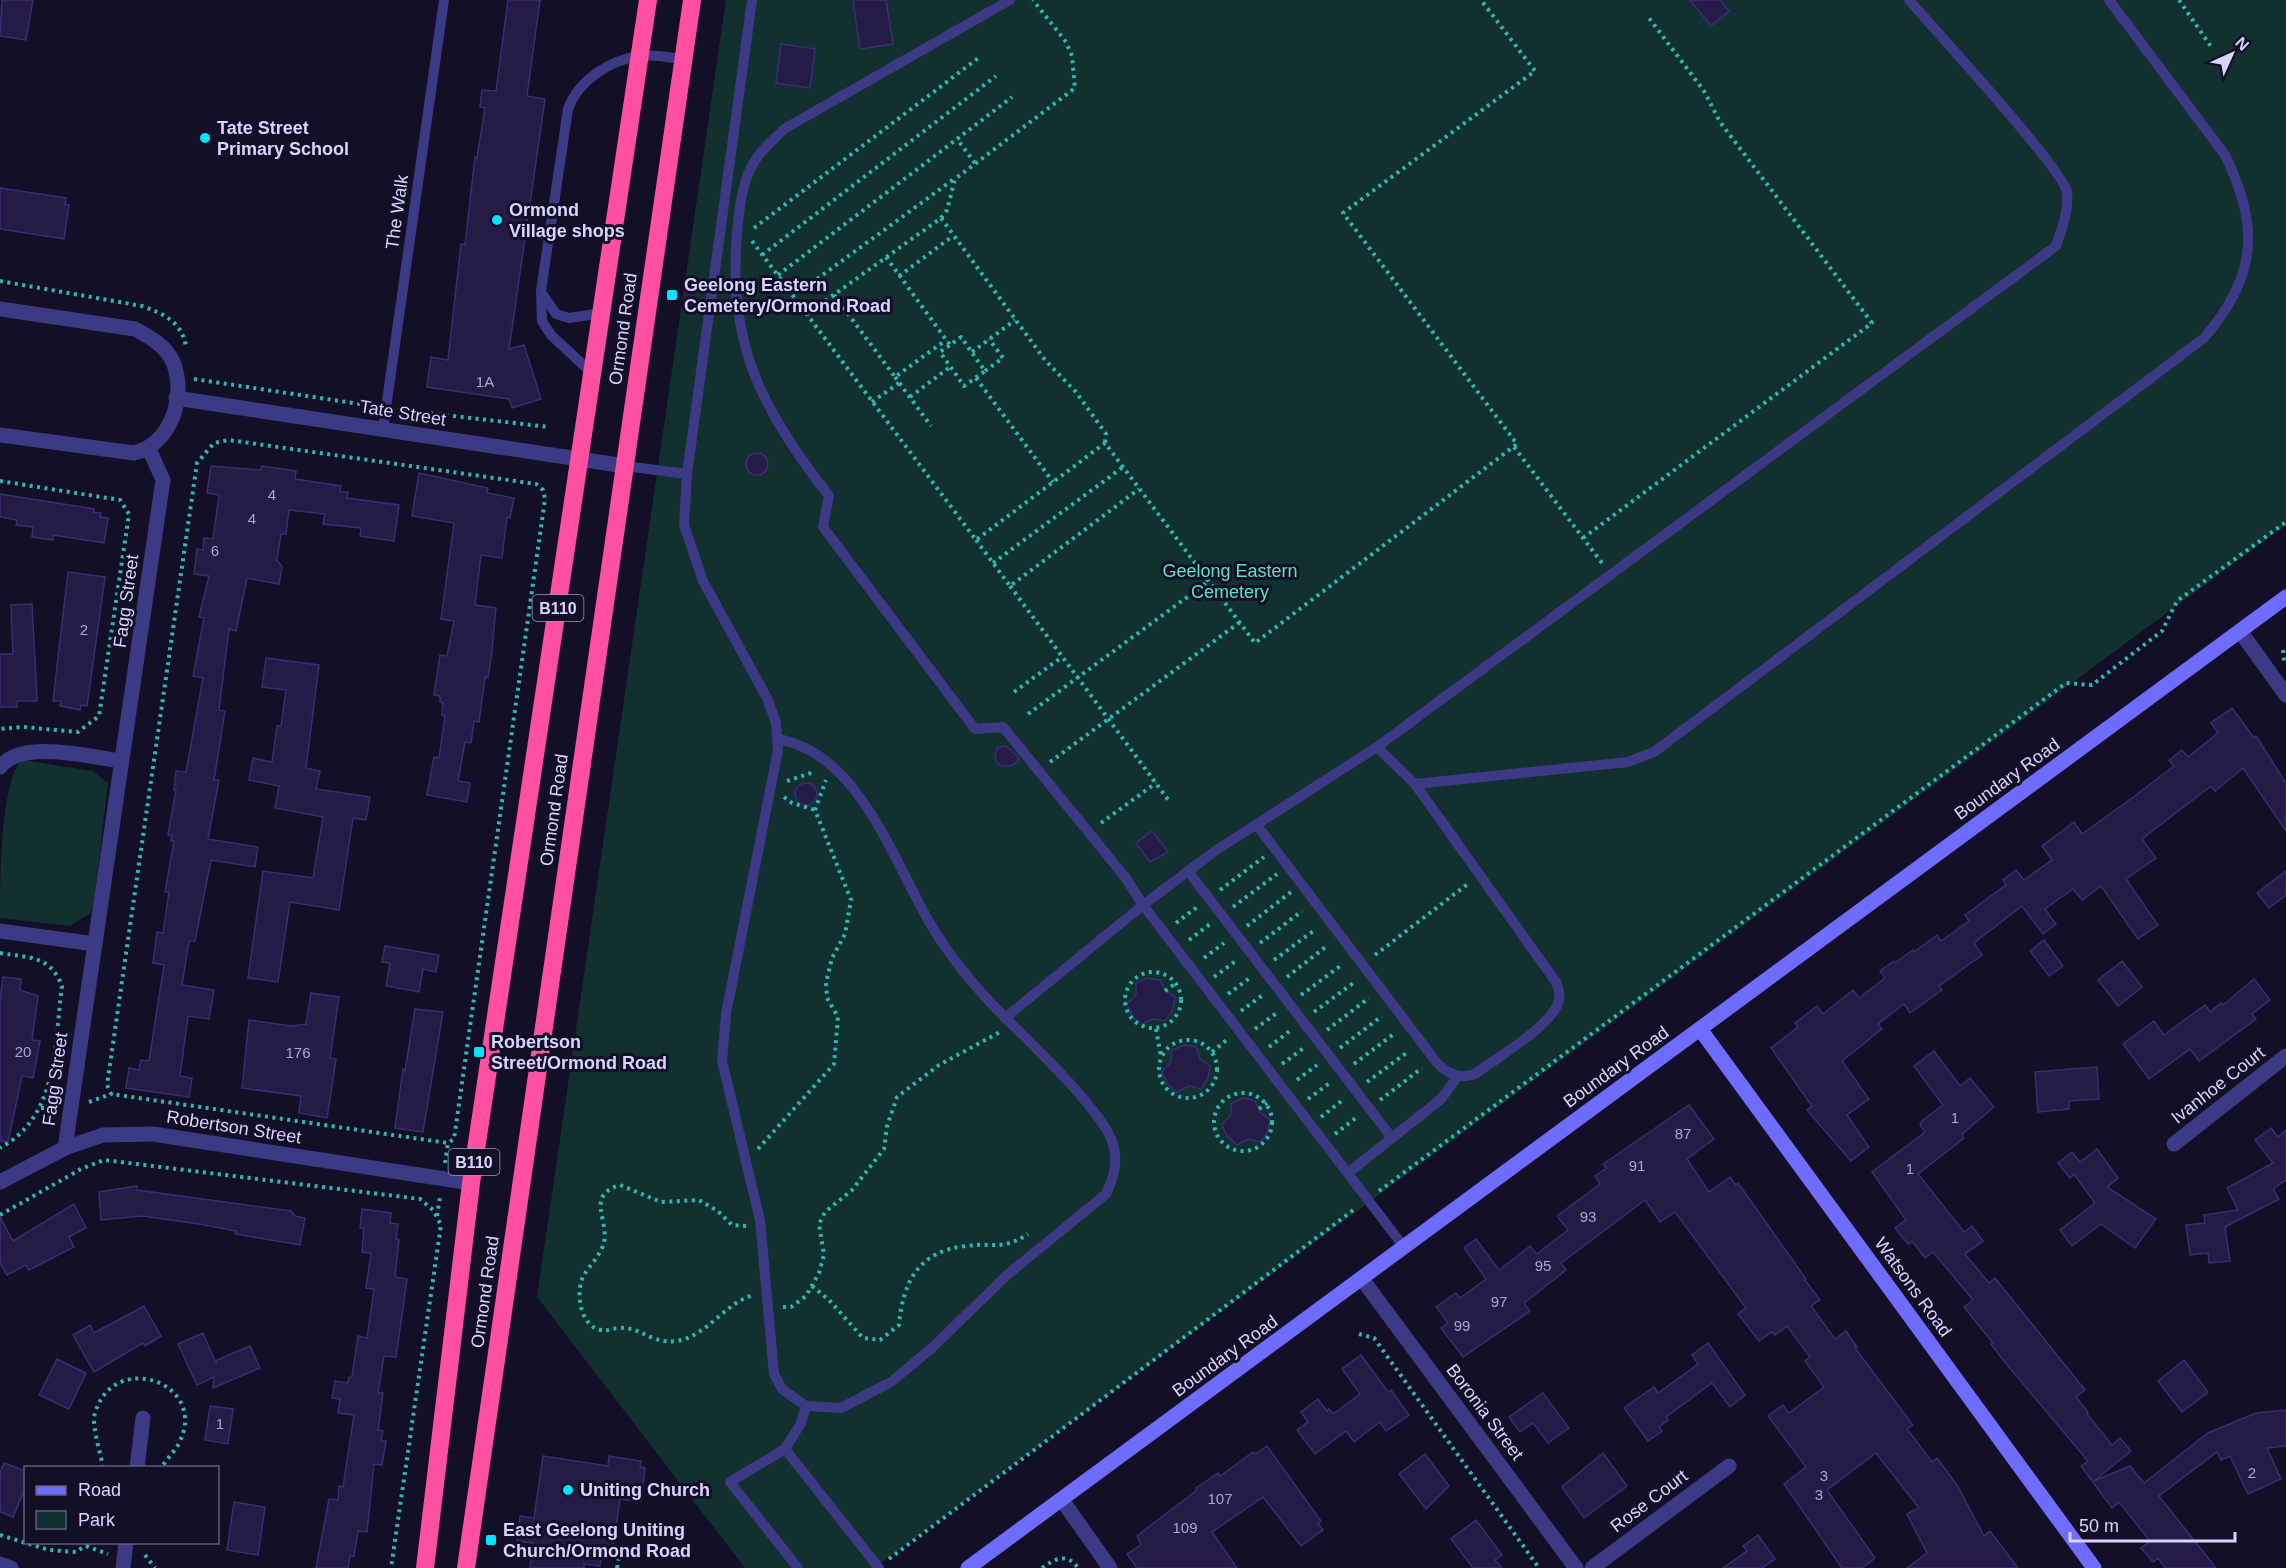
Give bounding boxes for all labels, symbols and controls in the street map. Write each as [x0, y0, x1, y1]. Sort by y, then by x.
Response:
north arrow [2202, 24, 2262, 84]
text: N [2232, 34, 2252, 54]
place label: Tate Street Primary School [217, 118, 349, 159]
marker: Tate Street Primary School [198, 131, 212, 145]
street label: The Walk [382, 172, 412, 251]
place label: Ormond Village shops [509, 200, 625, 241]
marker: Ormond Village shops [490, 213, 504, 227]
street label: Ormond Road [605, 272, 641, 386]
place label: Geelong Eastern Cemetery/Ormond Road [684, 275, 891, 316]
marker: Geelong Eastern Cemetery/Ormond Road [665, 288, 679, 302]
house number: 1A [476, 373, 494, 390]
street label: Tate Street [358, 396, 448, 430]
house number: 4 [268, 486, 276, 503]
house number: 4 [248, 510, 256, 527]
house number: 6 [211, 542, 219, 559]
street label: Fagg Street [110, 553, 142, 649]
park label: Geelong Eastern Cemetery [1162, 561, 1298, 602]
road number: B110 [532, 595, 584, 621]
house number: 2 [80, 621, 88, 638]
street label: Boundary Road [1951, 734, 2063, 824]
street label: Ormond Road [536, 753, 572, 867]
street label: Boundary Road [1560, 1022, 1672, 1112]
street label: Fagg Street [39, 1031, 71, 1127]
place label: Robertson Street/Ormond Road [491, 1032, 667, 1073]
street label: Ivanhoe Court [2167, 1042, 2269, 1128]
house number: 20 [15, 1043, 31, 1060]
house number: 176 [285, 1044, 311, 1061]
marker: Robertson Street/Ormond Road [472, 1045, 486, 1059]
street label: Robertson Street [165, 1106, 303, 1148]
house number: 1 [1951, 1109, 1959, 1126]
house number: 87 [1675, 1125, 1691, 1142]
road number: B110 [448, 1149, 500, 1175]
house number: 91 [1629, 1157, 1645, 1174]
house number: 1 [1906, 1160, 1914, 1177]
house number: 93 [1580, 1208, 1596, 1225]
street label: Watsons Road [1870, 1234, 1956, 1340]
street label: Ormond Road [467, 1235, 503, 1349]
house number: 95 [1535, 1257, 1551, 1274]
house number: 97 [1491, 1293, 1507, 1310]
street label: Boundary Road [1169, 1311, 1281, 1401]
house number: 99 [1454, 1317, 1470, 1334]
street label: Boronia Street [1442, 1360, 1528, 1464]
house number: 1 [216, 1415, 224, 1432]
house number: 2 [2248, 1464, 2256, 1481]
legend [24, 1466, 219, 1544]
street label: Rose Court [1607, 1466, 1691, 1536]
house number: 3 [1820, 1467, 1828, 1484]
text: Road [78, 1480, 121, 1500]
place label: Uniting Church [580, 1480, 710, 1500]
marker: Uniting Church [561, 1483, 575, 1497]
house number: 3 [1815, 1486, 1823, 1503]
house number: 107 [1207, 1490, 1233, 1507]
scale bar [2070, 1505, 2235, 1543]
text: Park [78, 1510, 116, 1530]
text: 50 m [2079, 1516, 2119, 1536]
house number: 109 [1172, 1519, 1198, 1536]
place label: East Geelong Uniting Church/Ormond Road [503, 1520, 691, 1561]
marker: East Geelong Uniting Church/Ormond Road [484, 1533, 498, 1547]

